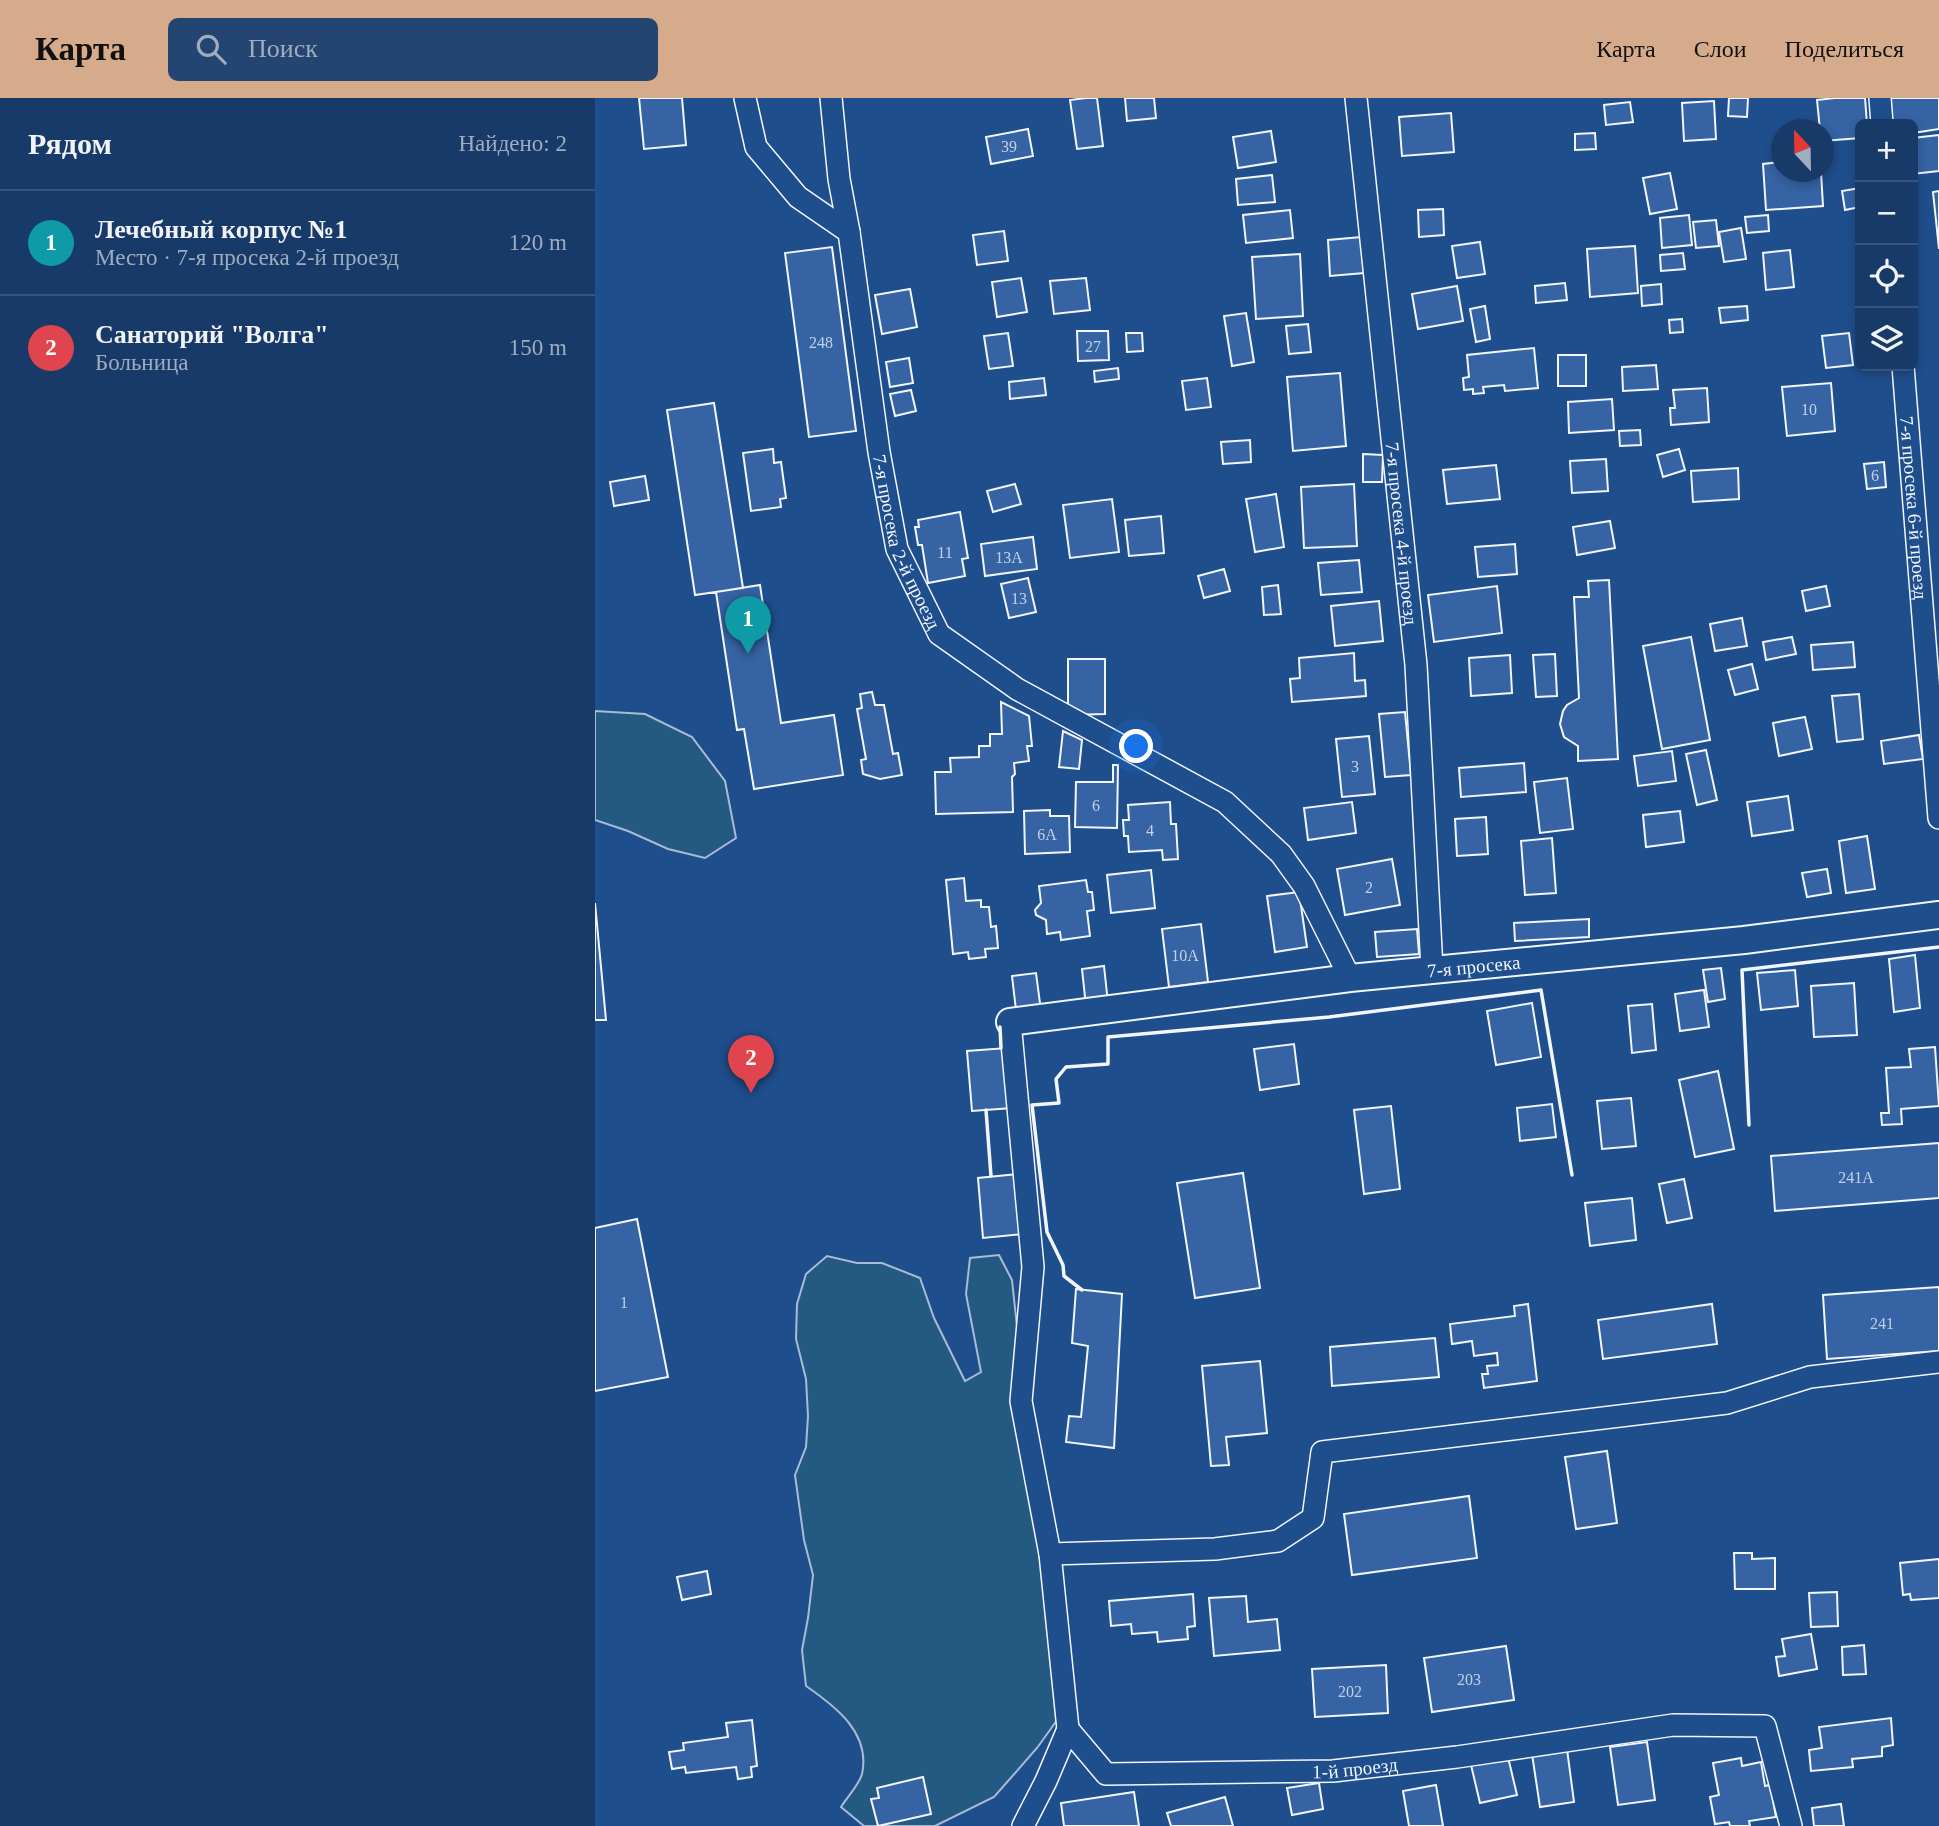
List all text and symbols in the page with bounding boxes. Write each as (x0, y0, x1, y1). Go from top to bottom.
search box (168, 18, 658, 81)
icon: search (192, 30, 230, 68)
text: Карта (35, 31, 126, 67)
text: Поиск (248, 34, 318, 63)
text: Карта (1596, 36, 1656, 62)
text: Слои (1694, 36, 1747, 62)
text: Поделиться (1785, 36, 1904, 62)
north arrow (1771, 119, 1834, 182)
map controls (1855, 119, 1918, 371)
button: + (1855, 119, 1918, 182)
text: Рядом (28, 127, 112, 160)
text: Найдено: 2 (459, 131, 567, 156)
house number: 39 (1001, 138, 1017, 155)
button: − (1855, 182, 1918, 245)
text: Лечебный корпус №1 (95, 215, 348, 244)
text: 1 (45, 230, 57, 255)
text: 120 m (509, 230, 567, 255)
text: Место · 7-я просека 2-й проезд (95, 245, 399, 270)
button: locate (1855, 245, 1918, 308)
button: layers (1855, 308, 1918, 371)
text: Санаторий "Волга" (95, 320, 329, 349)
house number: 248 (809, 334, 833, 351)
text: 2 (45, 335, 57, 360)
text: 150 m (509, 335, 567, 360)
house number: 27 (1085, 338, 1101, 355)
text: Больница (95, 350, 189, 375)
house number: 10 (1801, 401, 1817, 418)
street label: 7-я просека 6-й проезд (1897, 415, 1932, 600)
street label: 7-я просека 4-й проезд (1382, 441, 1422, 626)
street label: 7-я просека 2-й проезд (869, 453, 945, 633)
house number: 6 (1871, 467, 1879, 484)
house number: 11 (937, 544, 953, 561)
house number: 13А (995, 549, 1023, 566)
house number: 13 (1011, 590, 1027, 607)
pin: 1 (725, 596, 771, 654)
your location (1119, 729, 1153, 763)
house number: 3 (1351, 758, 1359, 775)
house number: 6 (1092, 797, 1100, 814)
house number: 4 (1146, 822, 1154, 839)
house number: 6А (1037, 826, 1057, 843)
house number: 2 (1365, 879, 1373, 896)
house number: 10А (1171, 947, 1199, 964)
street label: 7-я просека (1426, 951, 1522, 981)
pin: 2 (728, 1035, 774, 1093)
house number: 241А (1838, 1169, 1874, 1186)
house number: 1 (620, 1294, 628, 1311)
house number: 241 (1870, 1315, 1894, 1332)
house number: 203 (1457, 1671, 1481, 1688)
house number: 202 (1338, 1683, 1362, 1700)
street label: 1-й проезд (1312, 1753, 1399, 1782)

